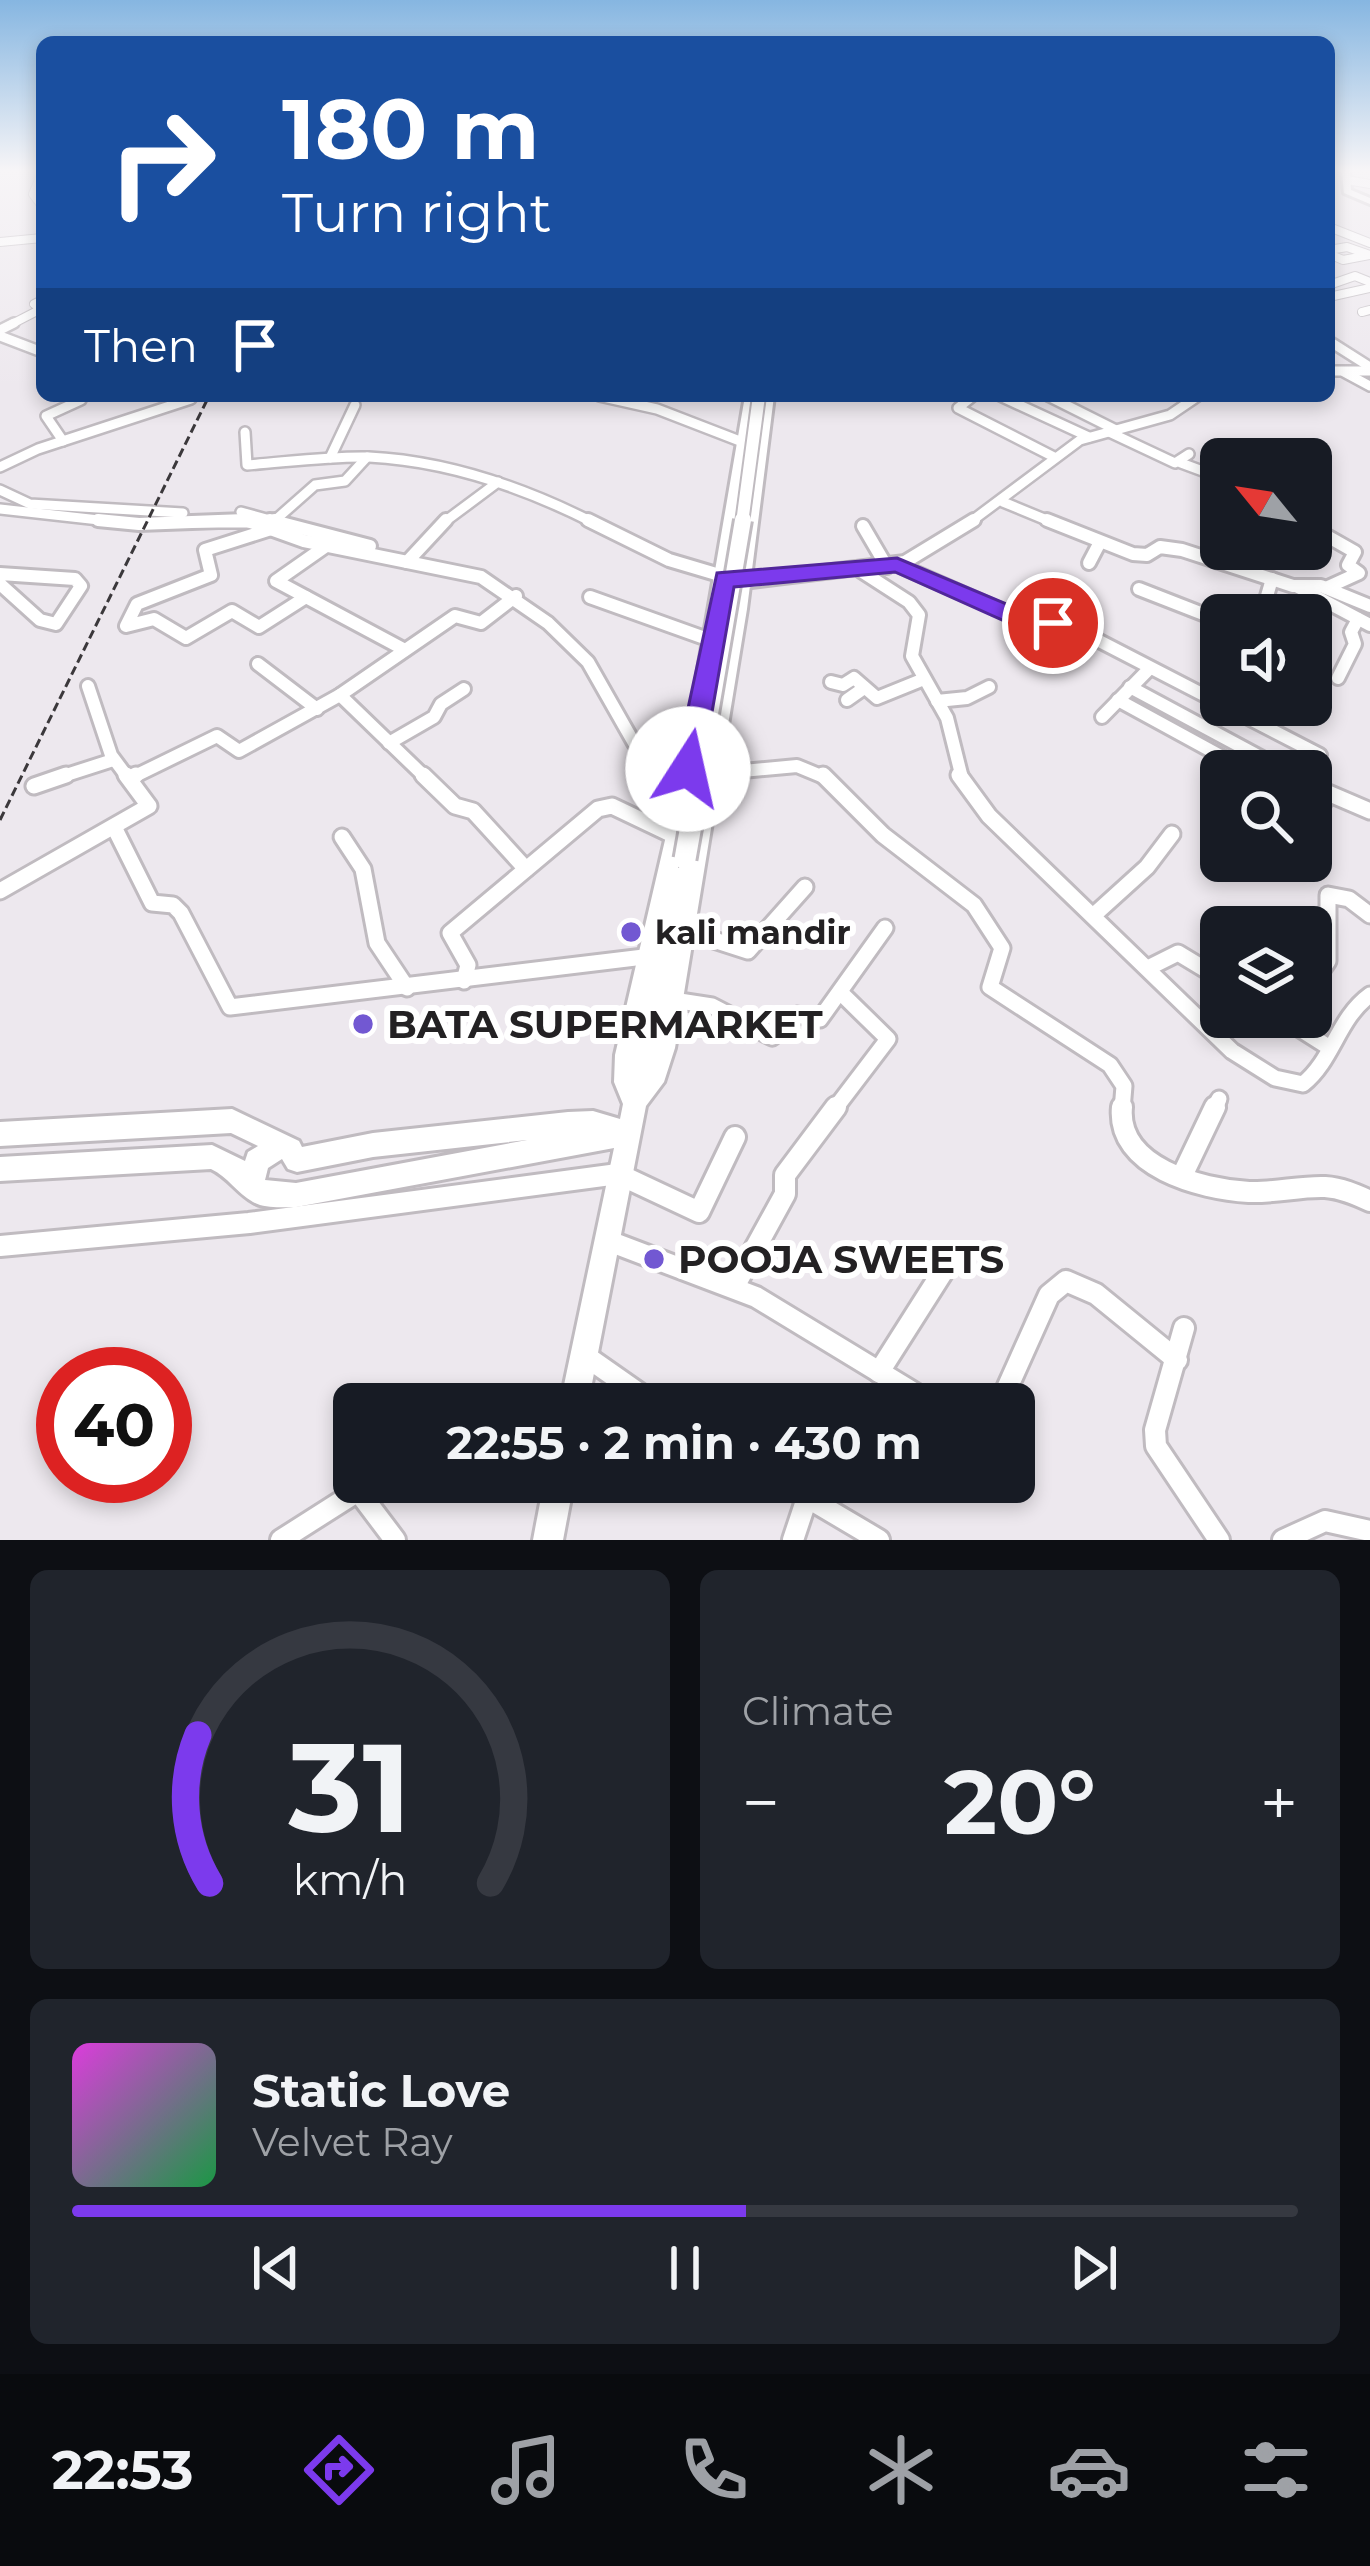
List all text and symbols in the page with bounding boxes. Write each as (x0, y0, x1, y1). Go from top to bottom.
text: 180 m (282, 78, 539, 180)
icon: right (84, 84, 240, 240)
text: Turn right (282, 180, 552, 246)
icon: arrive (222, 312, 288, 378)
text: Then (84, 318, 198, 373)
north arrow (1200, 438, 1332, 570)
map controls (1200, 438, 1332, 1038)
pin (1002, 572, 1104, 674)
icon: arrive (1020, 590, 1086, 656)
button: sound (1200, 594, 1332, 726)
position arrow (625, 706, 751, 832)
button: search (1200, 750, 1332, 882)
button: layers (1200, 906, 1332, 1038)
place label: kali mandir (655, 912, 851, 952)
marker: kali mandir (618, 919, 644, 945)
place label: BATA SUPERMARKET (387, 1000, 823, 1048)
marker: BATA SUPERMARKET (350, 1011, 376, 1037)
place label: POOJA SWEETS (678, 1235, 1004, 1283)
marker: POOJA SWEETS (641, 1246, 667, 1272)
speed limit sign: 40 (36, 1347, 192, 1503)
text: 22:55 · 2 min · 430 m (446, 1415, 922, 1470)
text: Climate (742, 1687, 894, 1735)
text: 31 (288, 1711, 411, 1863)
text: 20° (944, 1747, 1096, 1857)
text: − (742, 1762, 780, 1843)
text: + (1260, 1762, 1298, 1843)
text: km/h (293, 1852, 407, 1905)
text: Static Love (252, 2063, 510, 2118)
text: Velvet Ray (252, 2118, 453, 2166)
icon: previous (243, 2235, 309, 2301)
icon: pause (652, 2235, 718, 2301)
icon: next (1061, 2235, 1127, 2301)
icon: directions (297, 2428, 381, 2512)
icon: music (484, 2428, 568, 2512)
icon: phone (672, 2428, 756, 2512)
icon: climate (859, 2428, 943, 2512)
icon: car (1047, 2428, 1131, 2512)
icon: filters (1234, 2428, 1318, 2512)
text: 22:53 (52, 2437, 193, 2503)

